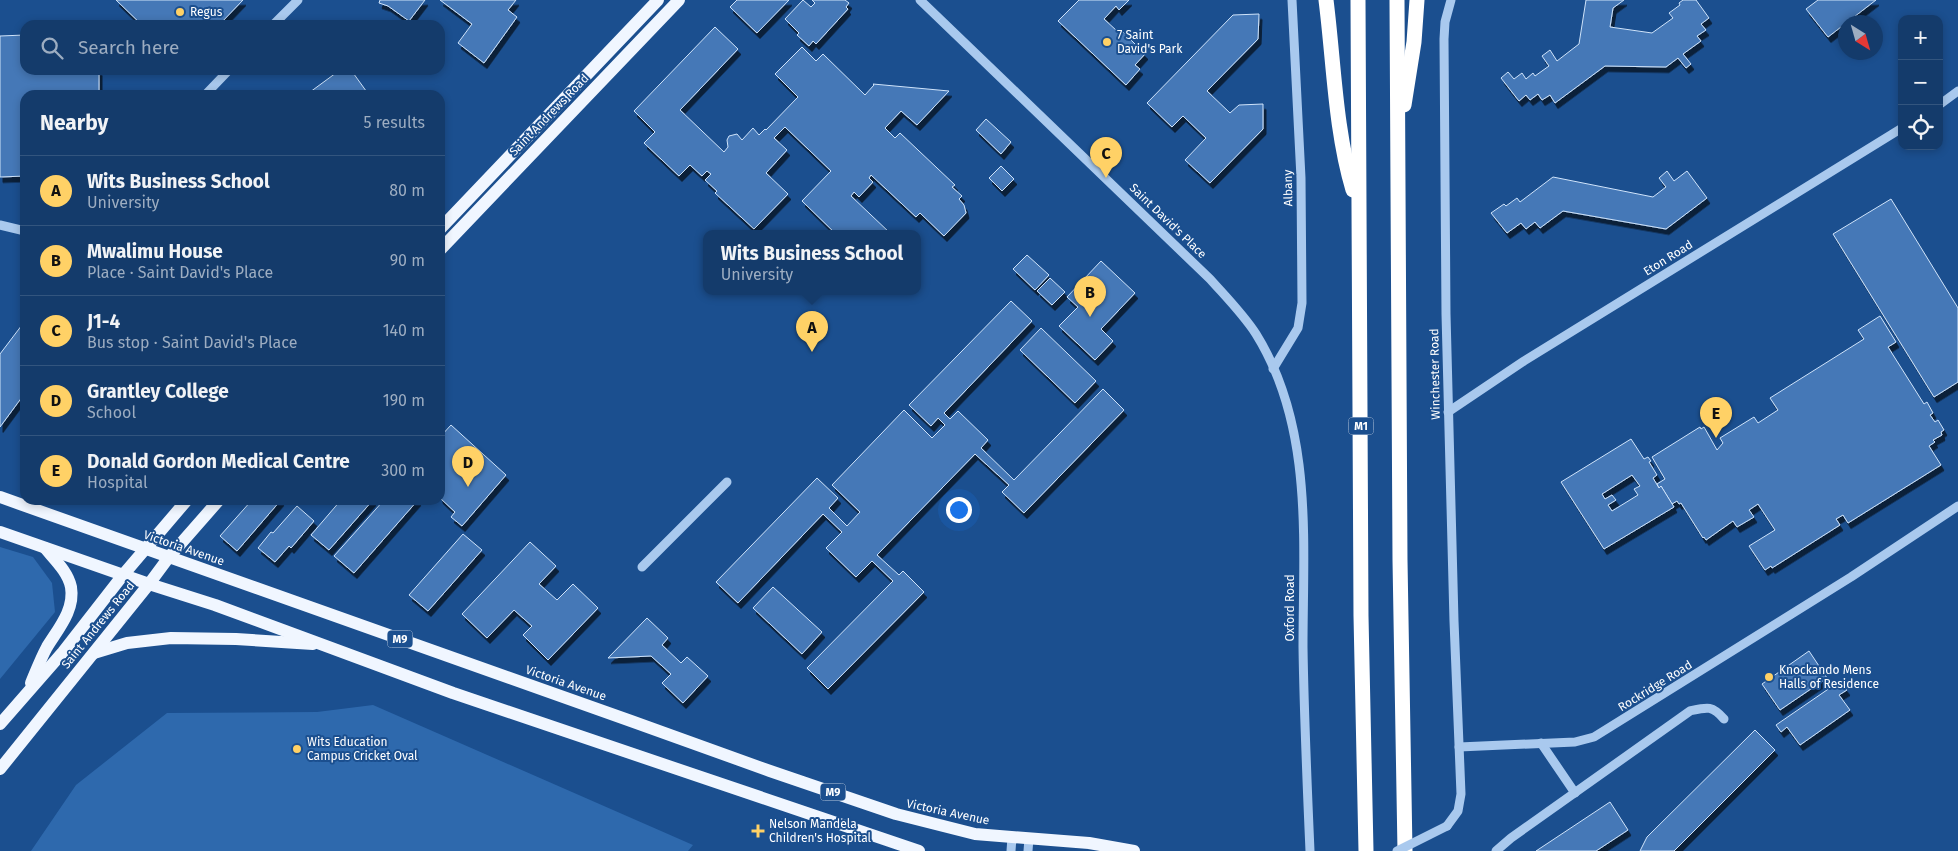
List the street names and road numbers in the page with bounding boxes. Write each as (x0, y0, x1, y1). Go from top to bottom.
street label: Saint Andrews Road (506, 71, 592, 159)
street label: Albany (1281, 169, 1295, 207)
street label: Saint David's Place (1127, 181, 1209, 261)
street label: Eton Road (1641, 237, 1695, 279)
street label: Winchester Road (1427, 328, 1443, 420)
road number: M1 (1348, 418, 1374, 434)
street label: Victoria Avenue (142, 528, 226, 568)
street label: Oxford Road (1283, 574, 1297, 642)
street label: Saint Andrews Road (59, 579, 137, 671)
road number: M9 (388, 630, 412, 648)
street label: Rockridge Road (1615, 658, 1695, 714)
street label: Victoria Avenue (524, 663, 608, 703)
road number: M9 (820, 784, 846, 800)
street label: Victoria Avenue (905, 796, 991, 828)

